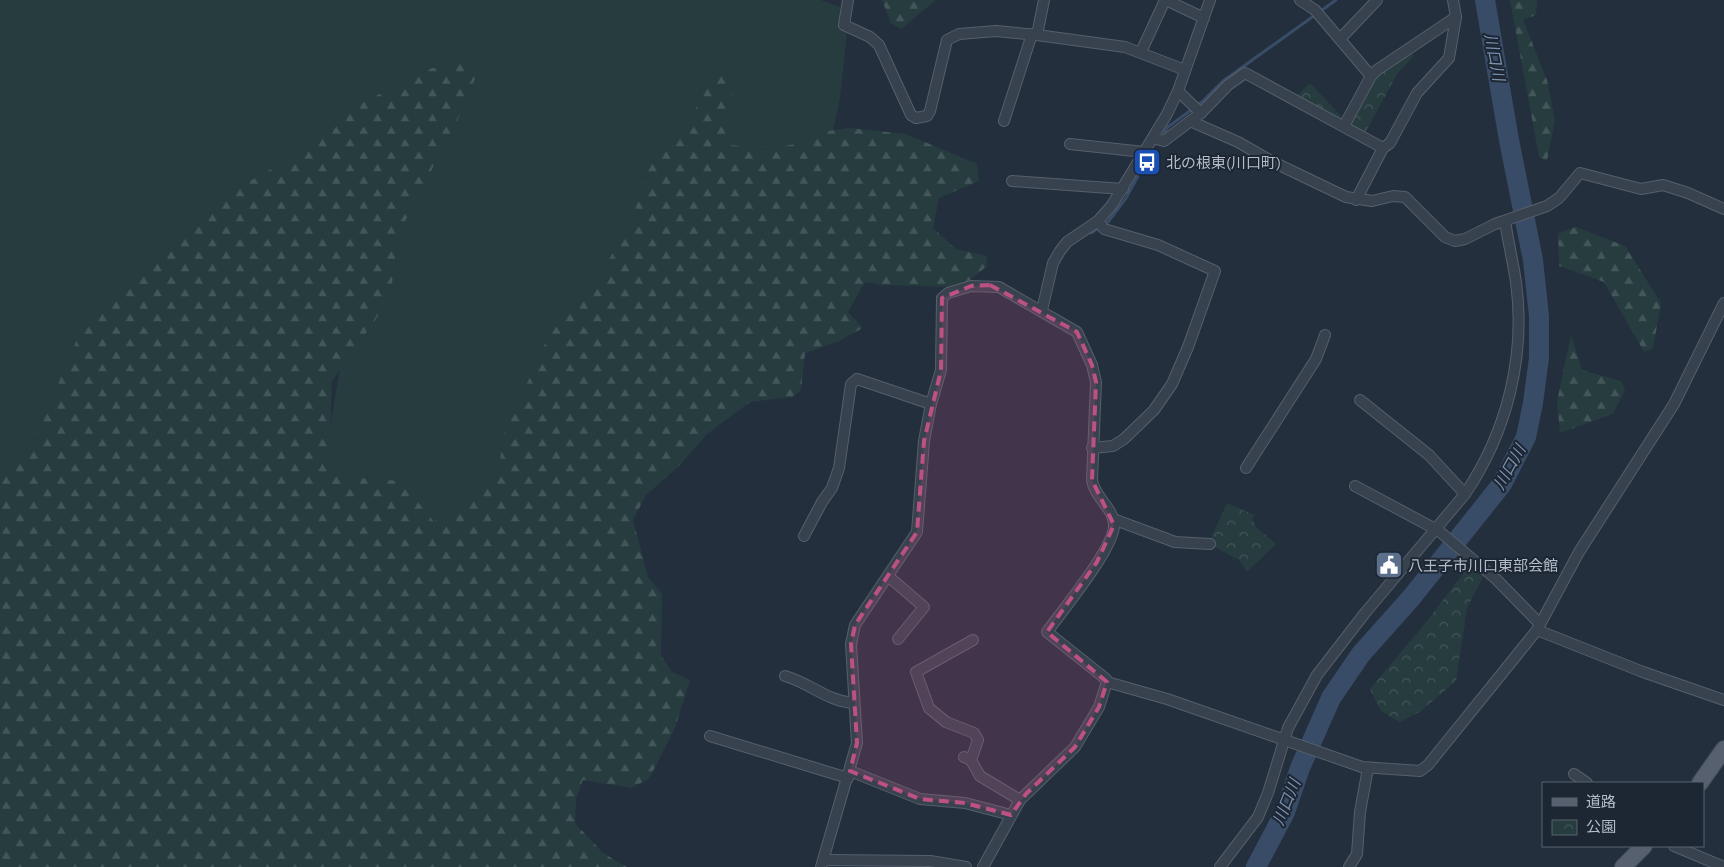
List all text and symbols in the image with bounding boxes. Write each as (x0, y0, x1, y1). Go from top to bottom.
water label: 川口川 (1481, 32, 1510, 84)
bus stop icon: 北の根東(川口町) (1132, 147, 1162, 177)
place label: 北の根東(川口町) (1166, 153, 1281, 172)
water label: 川口川 (1489, 439, 1530, 493)
public building icon: 八王子市川口東部会館 (1374, 550, 1404, 580)
place label: 八王子市川口東部会館 (1408, 556, 1558, 575)
water label: 川口川 (1268, 774, 1305, 828)
legend (1542, 782, 1704, 847)
text: 道路 (1586, 792, 1616, 811)
text: 公園 (1586, 817, 1616, 836)

